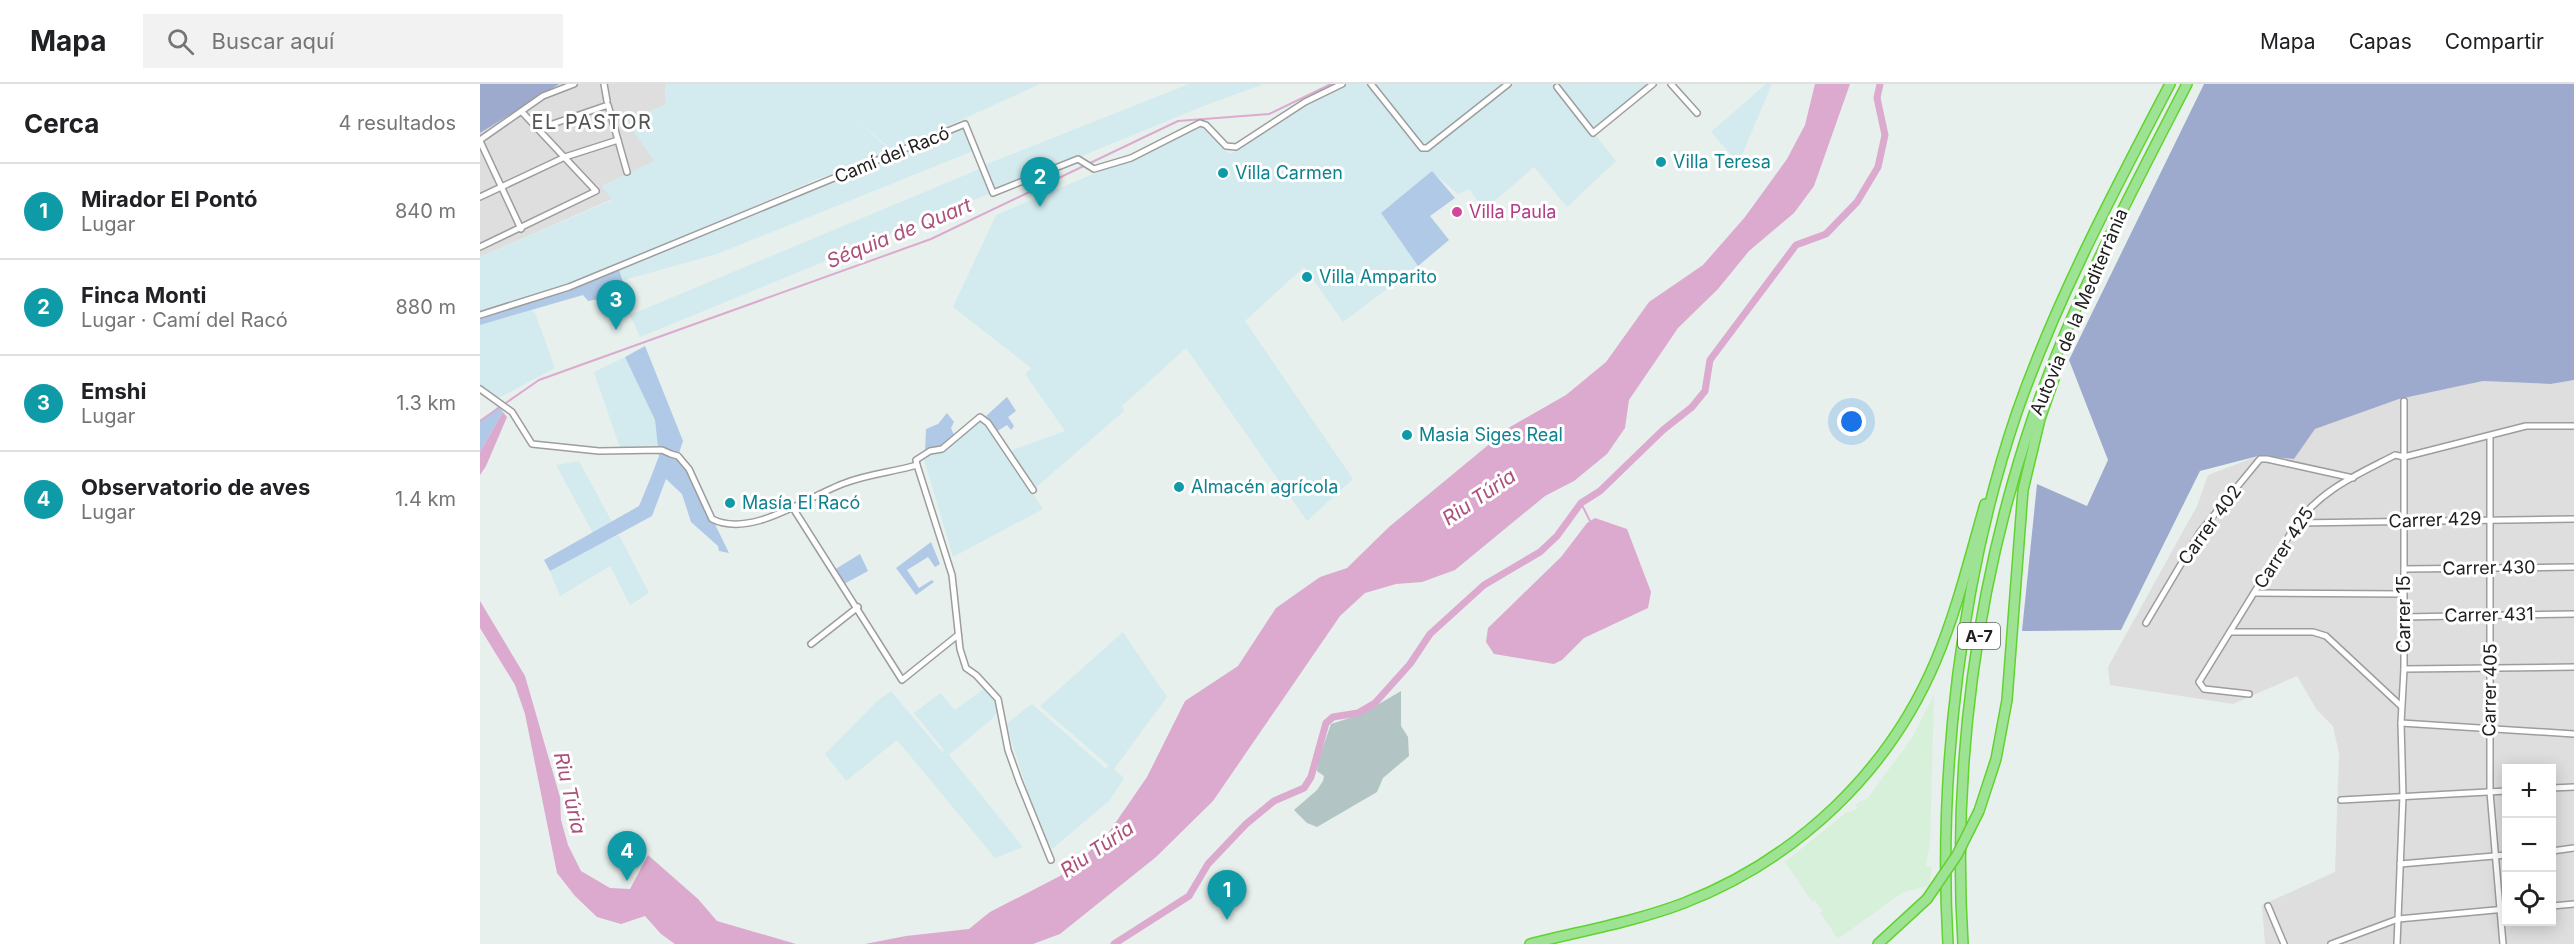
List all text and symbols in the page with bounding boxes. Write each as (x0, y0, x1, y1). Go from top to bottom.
search box (143, 14, 563, 68)
text: Mapa (30, 24, 107, 58)
icon: search (164, 25, 197, 58)
text: Buscar aquí (212, 28, 334, 54)
text: Mapa (2260, 29, 2316, 54)
text: Capas (2349, 29, 2412, 54)
text: Compartir (2445, 29, 2544, 54)
text: Cerca (24, 108, 99, 139)
district label: EL PASTOR (532, 110, 652, 134)
text: 4 resultados (338, 111, 456, 135)
street label: Camí del Racó (831, 122, 952, 187)
place label: Villa Teresa (1673, 151, 1771, 172)
marker: Villa Teresa (1654, 155, 1668, 169)
pin: 2 (1020, 158, 1060, 207)
place label: Villa Carmen (1235, 162, 1343, 183)
marker: Villa Carmen (1216, 166, 1230, 180)
text: Mirador El Pontó (81, 186, 258, 212)
water label: Séquia de Quart (823, 193, 975, 273)
text: 1 (39, 199, 48, 223)
text: 840 m (395, 199, 456, 223)
place label: Villa Paula (1469, 201, 1556, 222)
marker: Villa Paula (1450, 205, 1464, 219)
street label: Autovia de la Mediterrània (2025, 205, 2132, 418)
text: Lugar (81, 212, 135, 236)
place label: Villa Amparito (1319, 266, 1437, 287)
marker: Villa Amparito (1300, 270, 1314, 284)
pin: 3 (596, 280, 636, 330)
text: Finca Monti (81, 282, 206, 308)
text: 2 (37, 295, 50, 319)
text: 880 m (395, 295, 456, 319)
text: Lugar · Camí del Racó (81, 308, 288, 332)
text: Emshi (81, 378, 146, 404)
text: 3 (37, 391, 50, 415)
text: 1.3 km (396, 391, 456, 415)
text: Lugar (81, 404, 135, 428)
your location (1837, 407, 1866, 436)
place label: Masia Siges Real (1419, 424, 1563, 445)
marker: Masia Siges Real (1400, 428, 1414, 442)
water label: Riu Túria (1438, 464, 1520, 530)
text: Observatorio de aves (81, 474, 310, 500)
place label: Almacén agrícola (1191, 476, 1338, 497)
marker: Almacén agrícola (1172, 480, 1186, 494)
street label: Carrer 402 (2174, 481, 2245, 569)
text: 4 (37, 487, 50, 511)
text: 1.4 km (395, 487, 456, 511)
place label: Masía El Racó (742, 492, 860, 513)
marker: Masía El Racó (723, 496, 737, 510)
text: Lugar (81, 500, 135, 524)
street label: Carrer 425 (2250, 503, 2318, 592)
street label: Carrer 429 (2388, 507, 2482, 532)
street label: Carrer 430 (2442, 556, 2536, 579)
street label: Carrer 15 (2393, 575, 2414, 653)
street label: Carrer 431 (2444, 603, 2534, 626)
road number: A-7 (1958, 623, 2000, 649)
street label: Carrer 405 (2478, 643, 2501, 737)
water label: Riu Túria (549, 750, 591, 836)
map controls (2502, 764, 2556, 926)
button: + (2502, 764, 2556, 818)
water label: Riu Túria (1056, 816, 1138, 882)
button: − (2502, 818, 2556, 872)
pin: 4 (608, 832, 646, 881)
pin: 1 (1208, 870, 1246, 920)
button: locate (2502, 872, 2556, 926)

